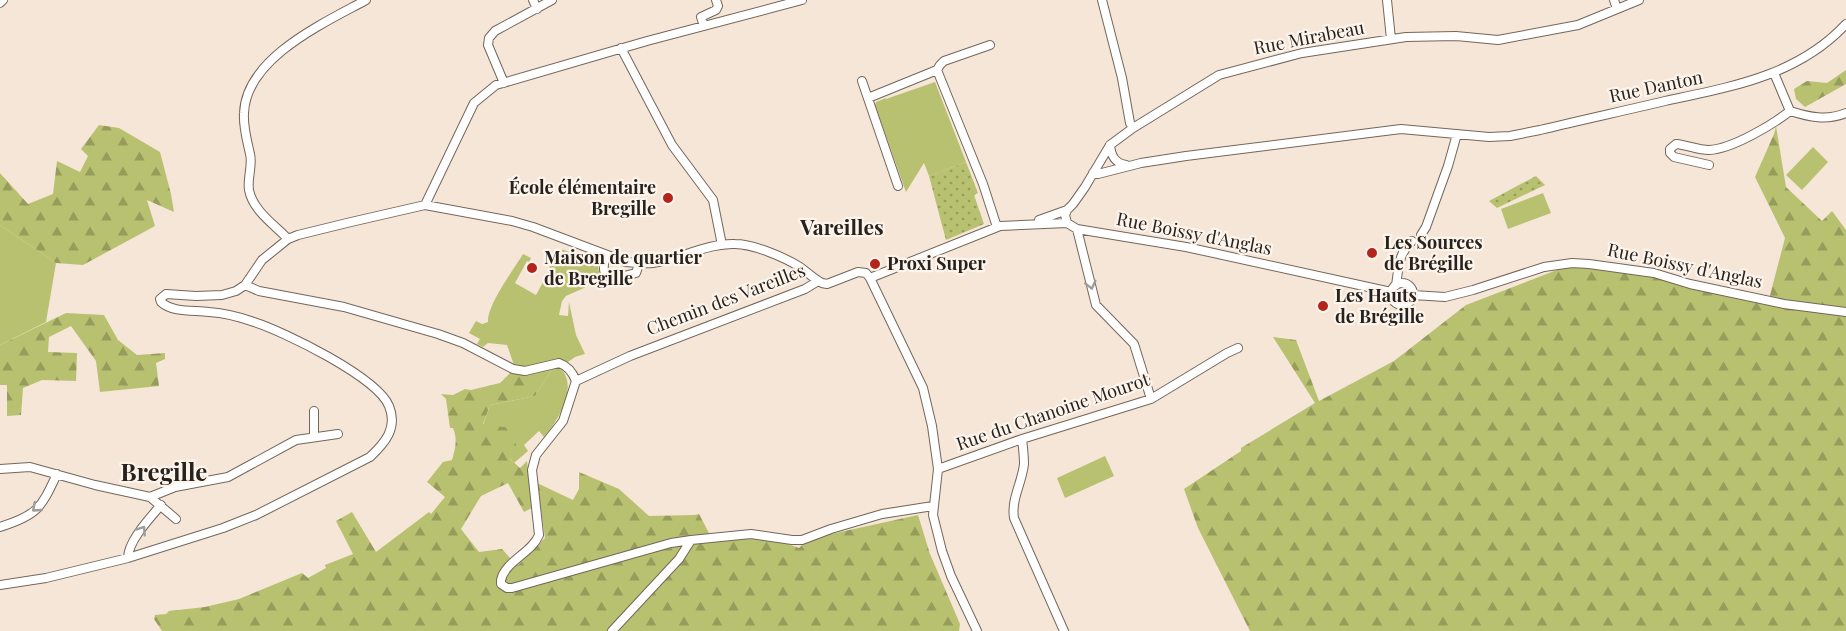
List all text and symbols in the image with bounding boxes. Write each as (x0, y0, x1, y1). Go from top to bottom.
street label: Rue Mirabeau (1251, 14, 1367, 60)
street label: Rue Danton (1607, 64, 1705, 108)
place label: École élémentaire Bregille (509, 175, 656, 220)
marker: École élémentaire Bregille (661, 191, 675, 205)
street label: Rue Boissy d'Anglas (1114, 206, 1274, 260)
district label: Vareilles (799, 212, 884, 240)
place label: Les Sources de Brégille (1384, 230, 1483, 275)
street label: Rue Boissy d'Anglas (1606, 237, 1765, 293)
place label: Maison de quartier de Bregille (544, 245, 702, 290)
marker: Les Sources de Brégille (1365, 246, 1379, 260)
place label: Proxi Super (887, 251, 986, 275)
marker: Proxi Super (868, 257, 882, 271)
street label: Chemin des Vareilles (643, 258, 809, 340)
marker: Maison de quartier de Bregille (525, 261, 539, 275)
one-way arrow (1084, 280, 1097, 290)
place label: Les Hauts de Brégille (1335, 283, 1424, 328)
marker: Les Hauts de Brégille (1316, 299, 1330, 313)
street label: Rue du Chanoine Mourot (953, 366, 1153, 455)
district label: Bregille (121, 455, 207, 487)
one-way arrow (32, 501, 43, 512)
one-way arrow (134, 526, 146, 536)

